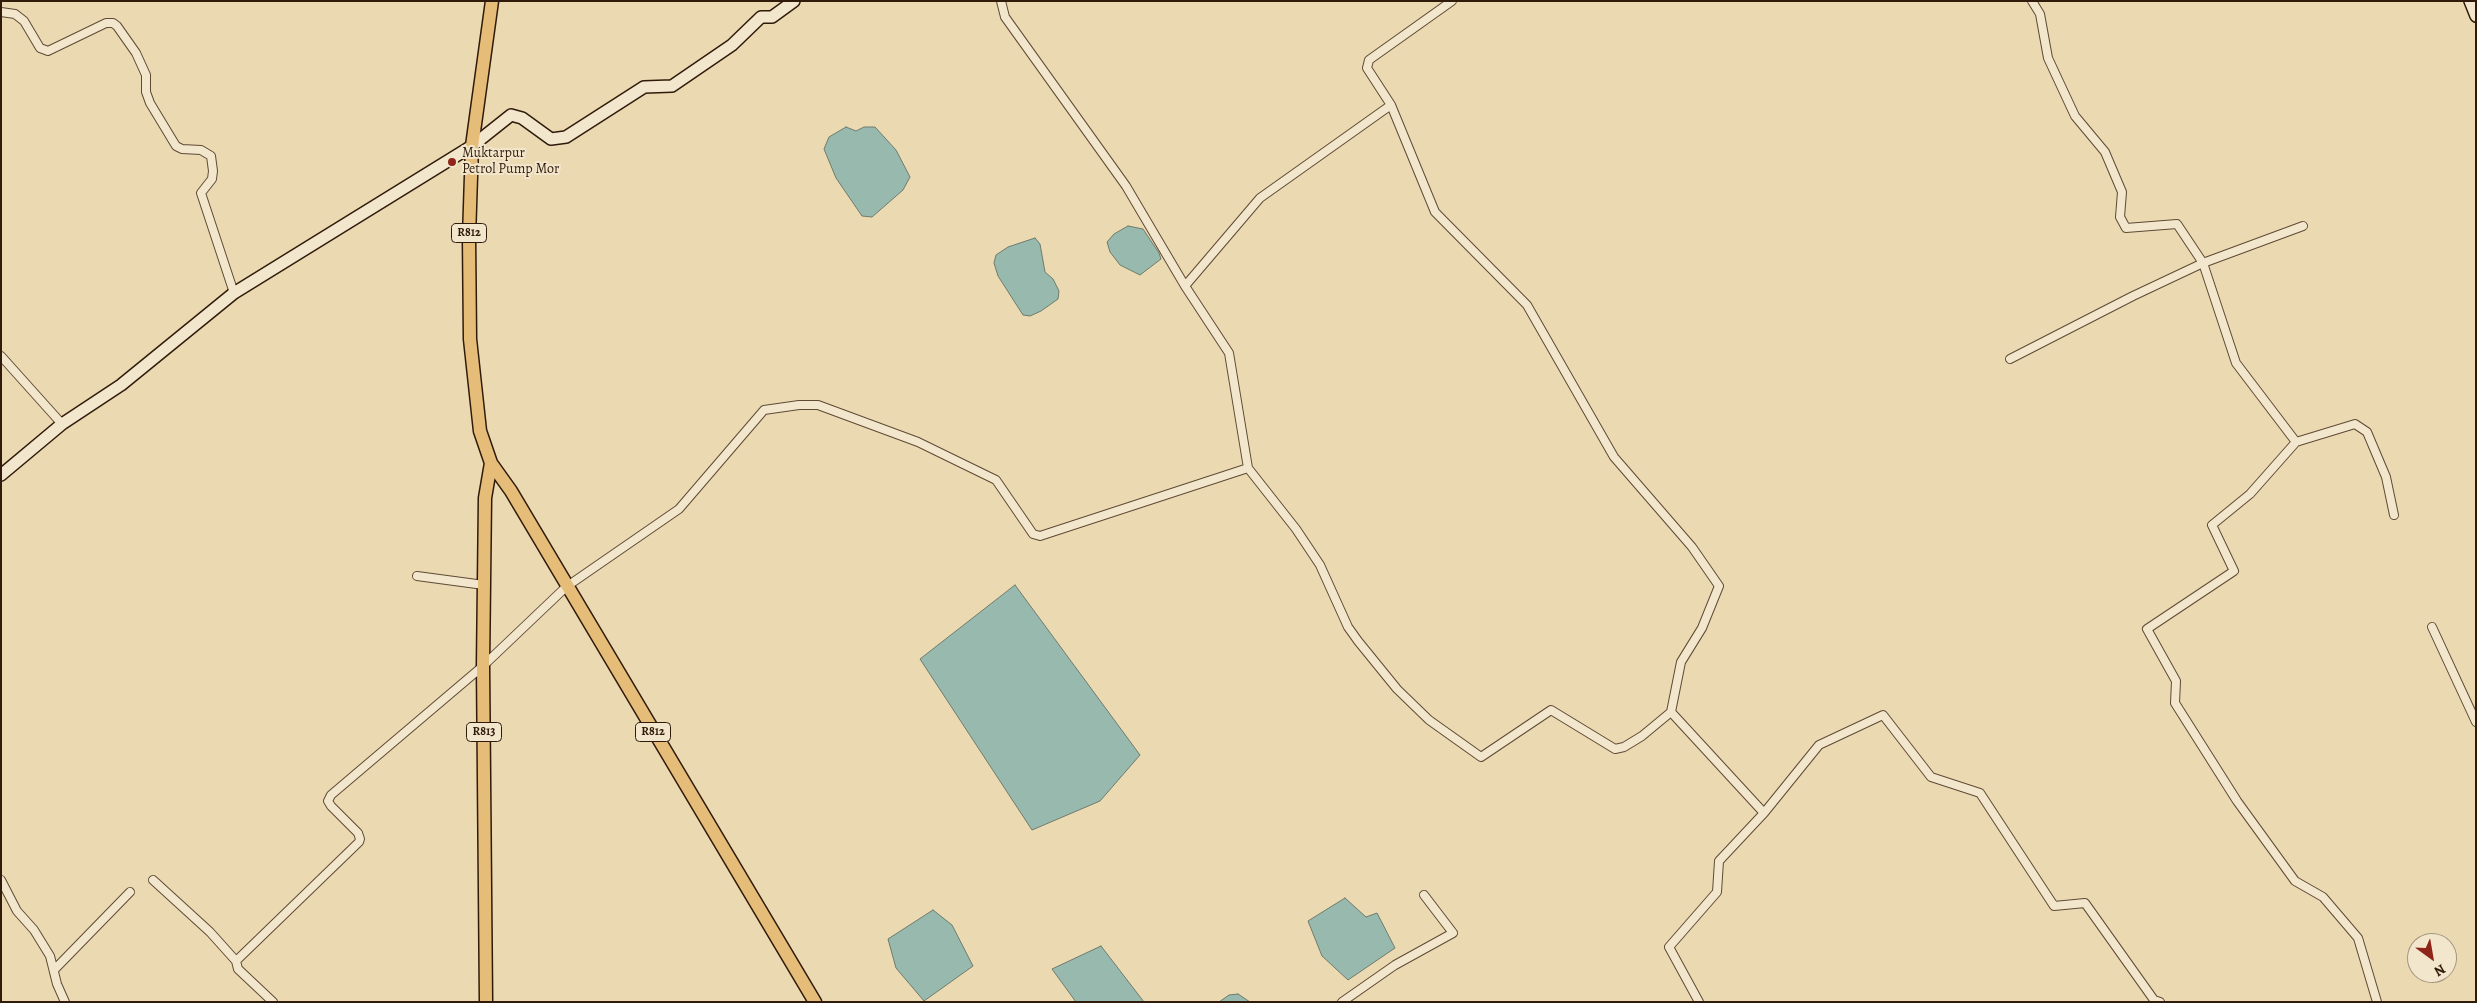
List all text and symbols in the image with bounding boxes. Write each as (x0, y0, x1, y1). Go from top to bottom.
place label: Muktarpur Petrol Pump Mor (462, 146, 559, 178)
marker: Muktarpur Petrol Pump Mor (446, 156, 458, 168)
road number: R812 (452, 224, 486, 242)
road number: R813 (466, 722, 502, 742)
road number: R812 (636, 722, 670, 742)
north arrow (2407, 933, 2457, 983)
text: N (2430, 960, 2449, 981)

